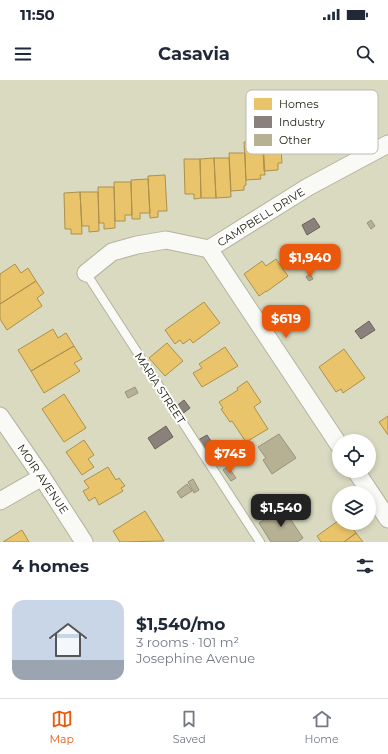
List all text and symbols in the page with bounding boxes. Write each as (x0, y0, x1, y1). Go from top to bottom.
text: 11:50 (20, 5, 55, 24)
icon: menu (12, 43, 34, 65)
text: Casavia (158, 43, 230, 65)
icon: search (354, 43, 376, 65)
legend (246, 90, 378, 154)
text: Homes (279, 97, 319, 111)
text: Industry (279, 115, 325, 129)
text: Other (279, 133, 311, 147)
street label: CAMPBELL DRIVE (215, 184, 307, 250)
pin: $1,940 (277, 244, 343, 278)
text: $1,940 (289, 249, 331, 265)
pin: $619 (262, 305, 310, 339)
text: $619 (271, 310, 301, 326)
street label: MARIA STREET (132, 350, 189, 427)
map controls (332, 434, 376, 530)
button: locate (332, 434, 376, 478)
pin: $745 (206, 440, 254, 474)
street label: MOIR AVENUE (14, 441, 72, 517)
text: $745 (214, 445, 246, 461)
button: layers (332, 486, 376, 530)
pin: $1,540 (248, 494, 314, 528)
text: $1,540 (260, 499, 302, 515)
icon: filters (354, 555, 376, 577)
text: 4 homes (12, 556, 89, 576)
text: $1,540/mo (136, 614, 225, 634)
icon: home (44, 616, 92, 664)
text: 3 rooms · 101 m² (136, 634, 239, 650)
text: Josephine Avenue (136, 650, 255, 666)
tab: Map (49, 708, 74, 746)
tab: Saved (173, 708, 206, 746)
tab: Home (304, 708, 339, 746)

